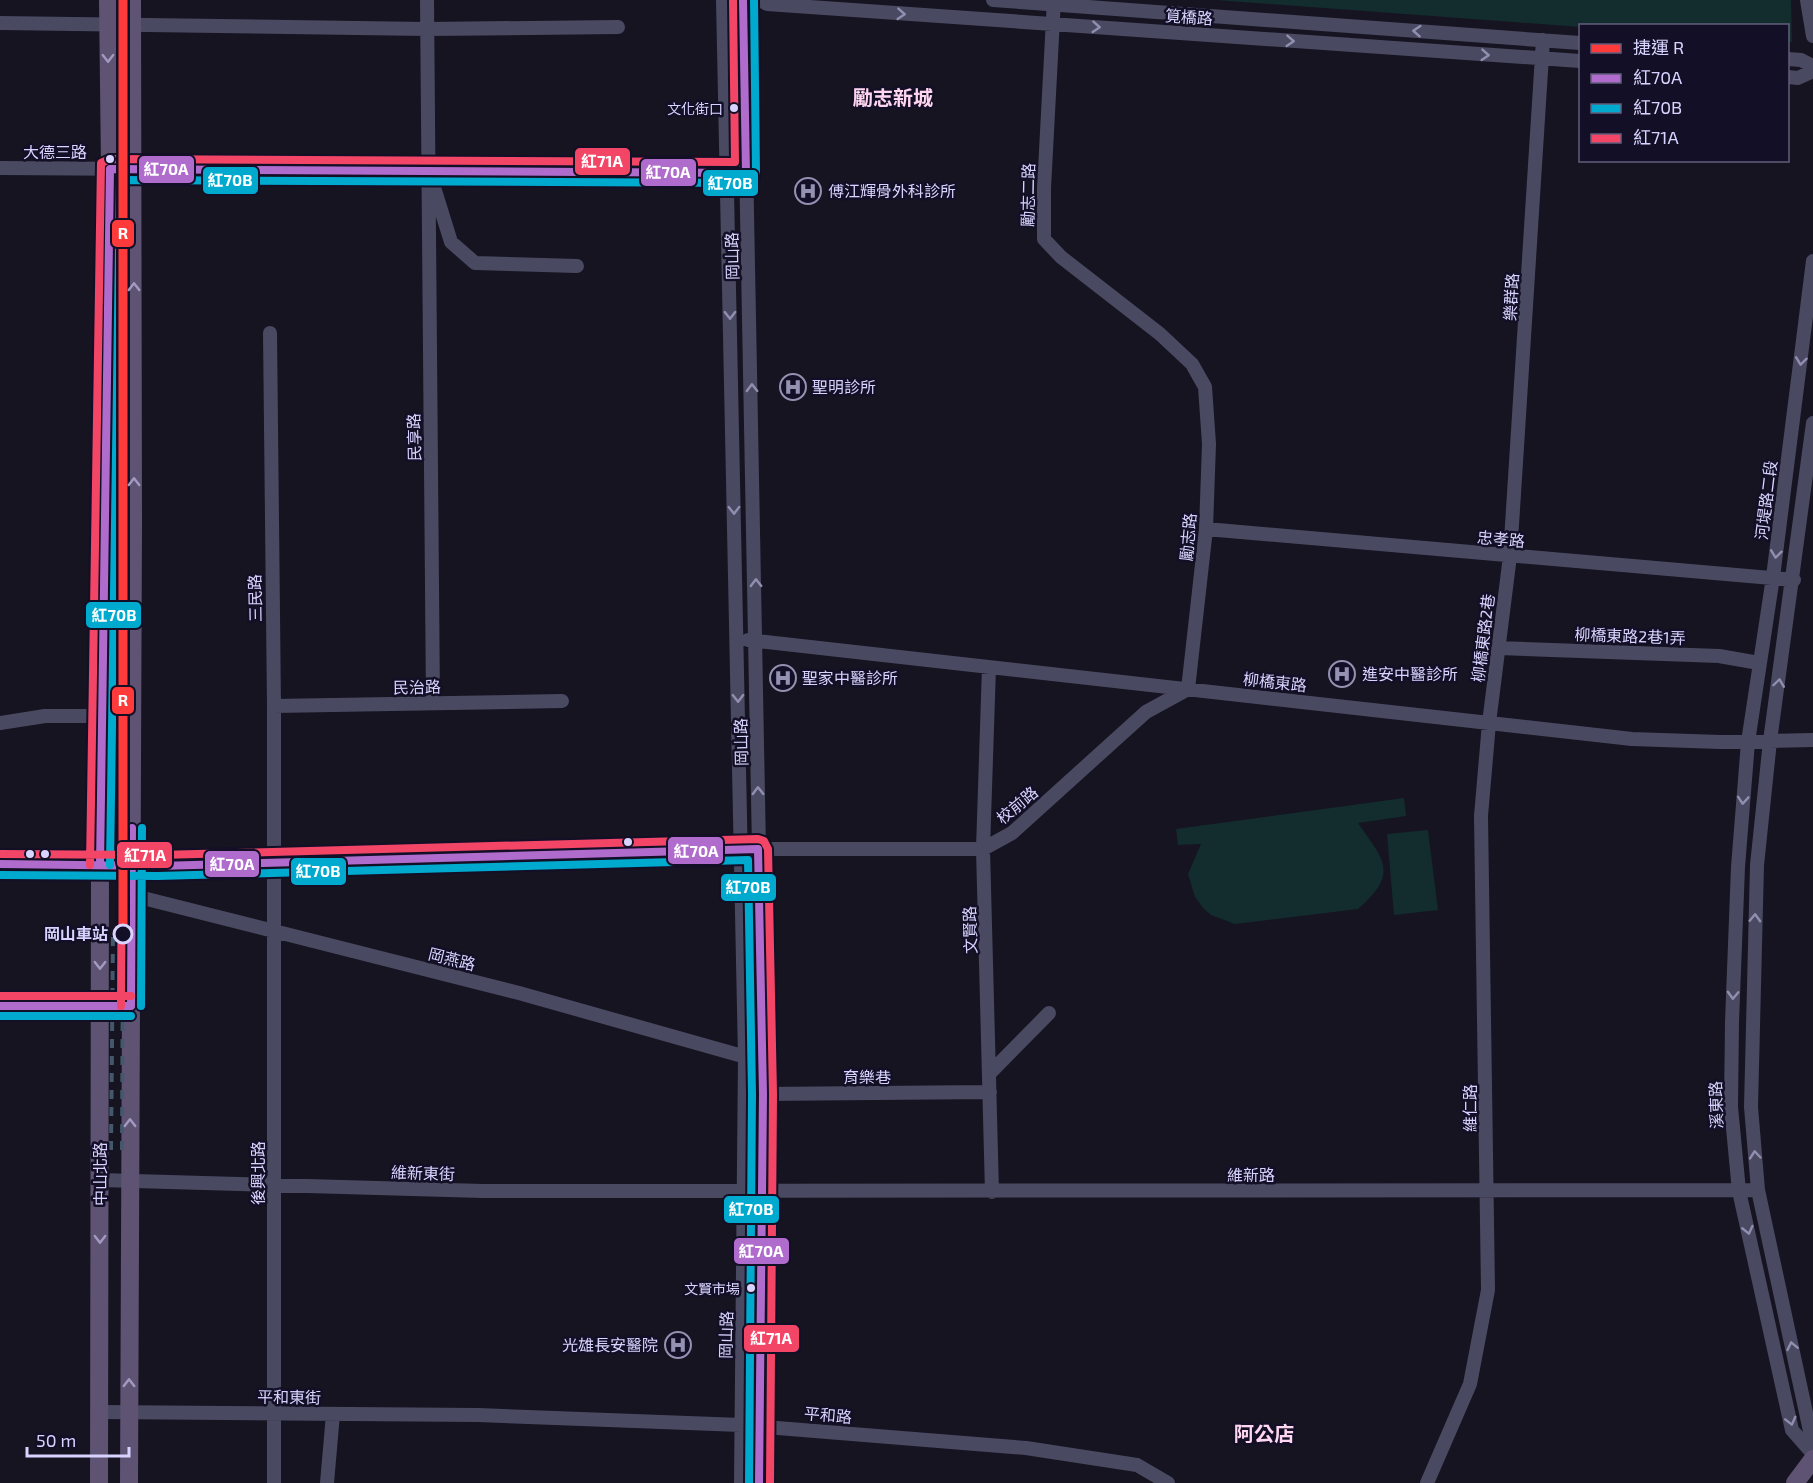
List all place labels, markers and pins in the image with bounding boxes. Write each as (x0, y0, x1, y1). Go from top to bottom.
place label: 文化街口 (667, 100, 723, 117)
marker: 文化街口 (728, 102, 740, 114)
unlabelled marker (104, 153, 116, 165)
hospital icon: 傅江輝骨外科診所 (793, 176, 823, 206)
place label: 傅江輝骨外科診所 (828, 181, 956, 200)
hospital icon: 聖明診所 (778, 372, 808, 402)
place label: 聖明診所 (812, 377, 876, 396)
hospital icon: 進安中醫診所 (1327, 659, 1357, 689)
hospital icon: 聖家中醫診所 (768, 663, 798, 693)
place label: 進安中醫診所 (1362, 664, 1458, 683)
place label: 聖家中醫診所 (802, 668, 898, 687)
unlabelled marker (622, 836, 634, 848)
unlabelled marker (24, 848, 36, 860)
unlabelled marker (39, 848, 51, 860)
place label: 岡山車站 (44, 924, 108, 943)
marker: 岡山車站 (113, 924, 133, 944)
place label: 文賢市場 (684, 1280, 740, 1297)
marker: 文賢市場 (745, 1282, 757, 1294)
hospital icon: 光雄長安醫院 (663, 1330, 693, 1360)
place label: 光雄長安醫院 (562, 1335, 658, 1354)

